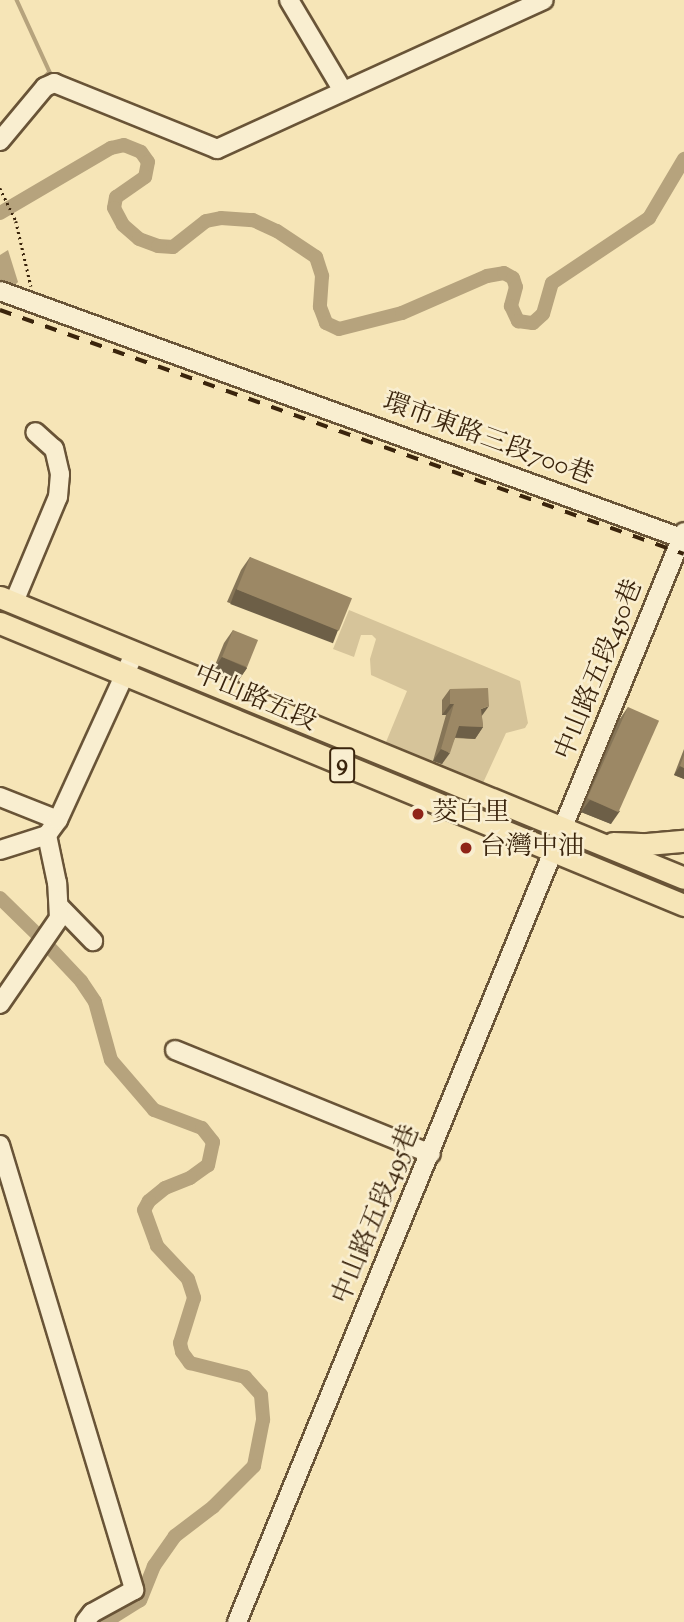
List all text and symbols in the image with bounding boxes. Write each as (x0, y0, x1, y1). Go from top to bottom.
street label: 環市東路三段700巷 (378, 387, 598, 493)
street label: 中山路五段450巷 (550, 575, 650, 765)
street label: 中山路五段 (189, 659, 321, 739)
road number: 9 (328, 744, 356, 786)
place label: 茭白里 (432, 798, 510, 830)
marker: 茭白里 (410, 806, 426, 822)
place label: 台灣中油 (480, 832, 584, 864)
marker: 台灣中油 (458, 840, 474, 856)
street label: 中山路五段495巷 (327, 1121, 427, 1309)

